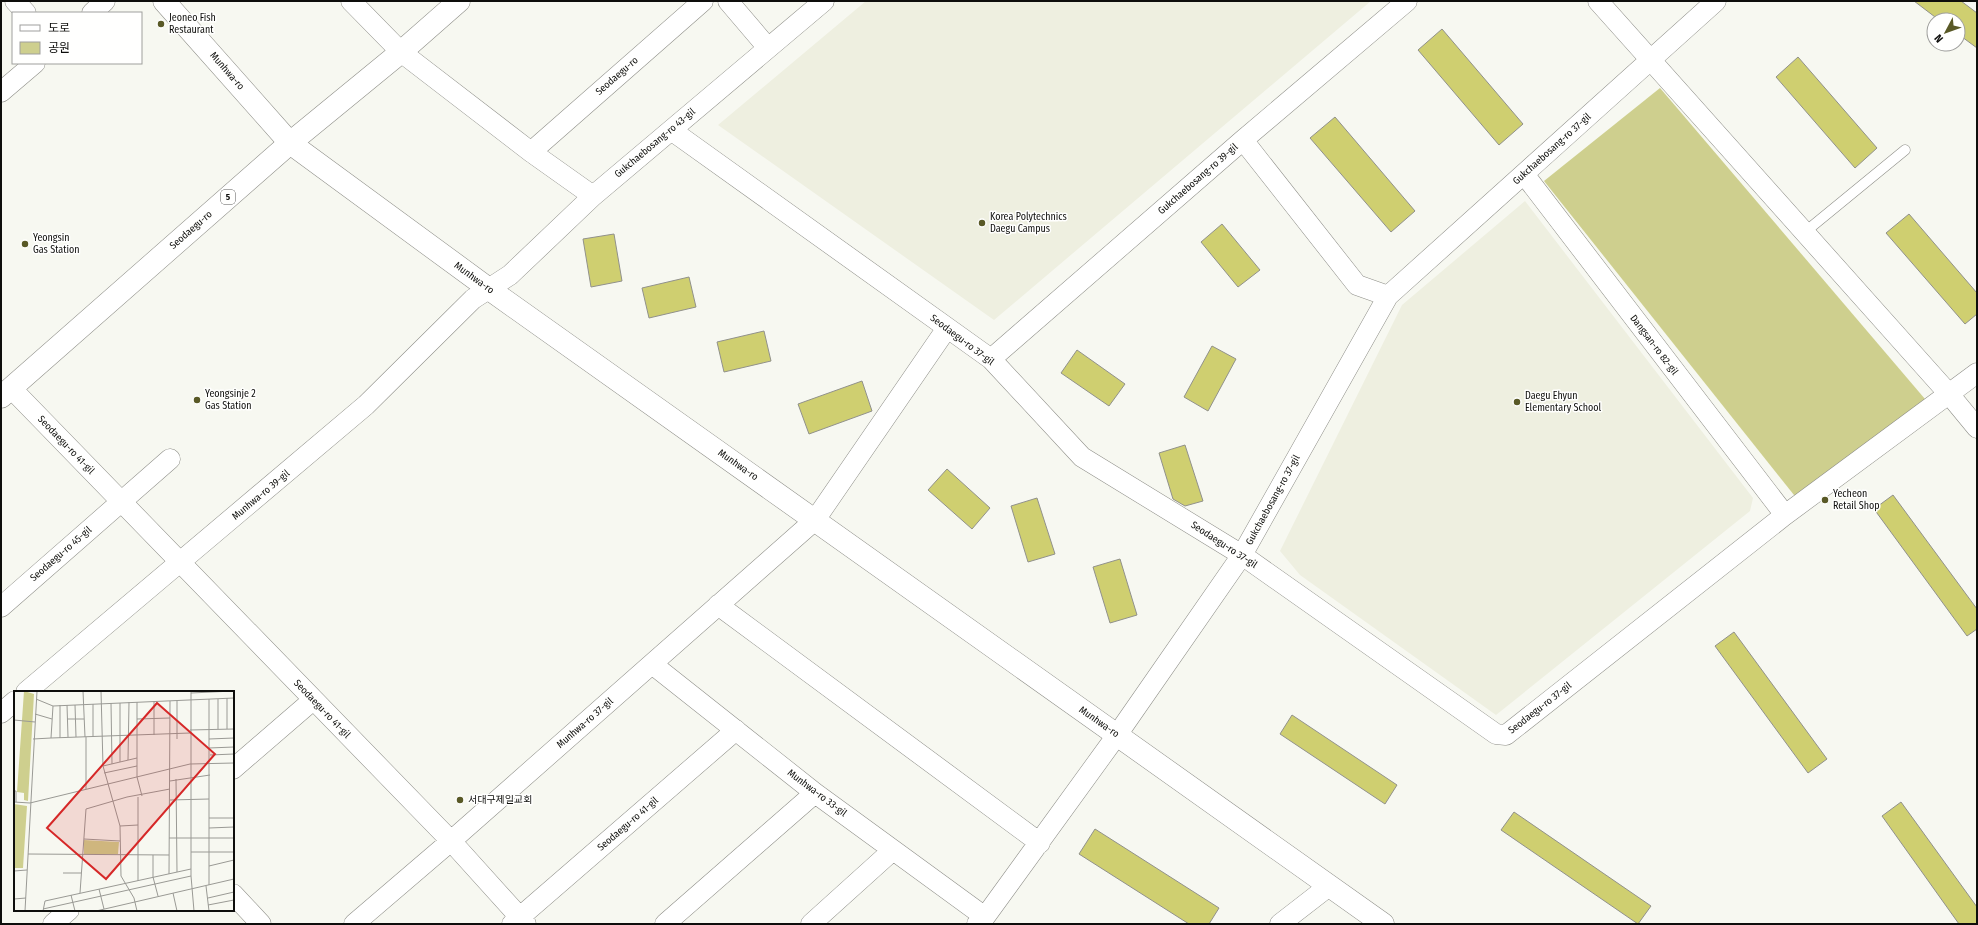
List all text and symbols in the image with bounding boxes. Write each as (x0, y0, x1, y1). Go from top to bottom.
legend (12, 12, 142, 64)
place label: Jeoneo Fish Restaurant (169, 12, 216, 36)
north arrow (1926, 12, 1966, 52)
marker: Jeoneo Fish Restaurant (156, 19, 166, 29)
text: 도로 (48, 21, 70, 35)
text: N (1932, 31, 1946, 45)
text: 공원 (48, 41, 70, 55)
street label: Munhwa-ro (207, 50, 247, 92)
street label: Seodaegu-ro (593, 54, 641, 98)
street label: Gukchaebosang-ro 43-gil (612, 105, 698, 180)
street label: Gukchaebosang-ro 37-gil (1510, 110, 1594, 187)
street label: Gukchaebosang-ro 39-gil (1156, 141, 1241, 217)
road number: 5 (221, 190, 235, 204)
street label: Seodaegu-ro (167, 208, 215, 252)
place label: Korea Polytechnics Daegu Campus (990, 211, 1067, 235)
marker: Korea Polytechnics Daegu Campus (977, 218, 987, 228)
place label: Yeongsin Gas Station (33, 232, 80, 256)
marker: Yeongsin Gas Station (20, 239, 30, 249)
street label: Munhwa-ro (452, 260, 496, 296)
street label: Seodaegu-ro 37-gil (928, 312, 997, 368)
street label: Dangsan-ro 82-gil (1627, 313, 1681, 378)
place label: Yeongsinje 2 Gas Station (205, 388, 256, 412)
place label: Daegu Ehyun Elementary School (1525, 390, 1601, 414)
marker: Yeongsinje 2 Gas Station (192, 395, 202, 405)
marker: Daegu Ehyun Elementary School (1512, 397, 1522, 407)
street label: Seodaegu-ro 41-gil (35, 413, 97, 477)
street label: Munhwa-ro (716, 447, 760, 483)
street label: Gukchaebosang-ro 37-gil (1243, 453, 1303, 547)
street label: Munhwa-ro 39-gil (230, 467, 292, 523)
place label: Yecheon Retail Shop (1833, 488, 1880, 512)
marker: Yecheon Retail Shop (1820, 495, 1830, 505)
street label: Seodaegu-ro 37-gil (1189, 519, 1260, 571)
street label: Seodaegu-ro 45-gil (28, 524, 94, 584)
street label: Seodaegu-ro 41-gil (291, 677, 353, 741)
street label: Seodaegu-ro 37-gil (1506, 679, 1574, 736)
inset map (14, 691, 234, 911)
street label: Munhwa-ro 37-gil (554, 695, 616, 751)
street label: Munhwa-ro (1077, 704, 1121, 740)
street label: Munhwa-ro 33-gil (785, 767, 849, 819)
place label: 서대구제일교회 (468, 794, 532, 806)
street label: Seodaegu-ro 41-gil (595, 794, 661, 854)
marker: 서대구제일교회 (455, 795, 465, 805)

